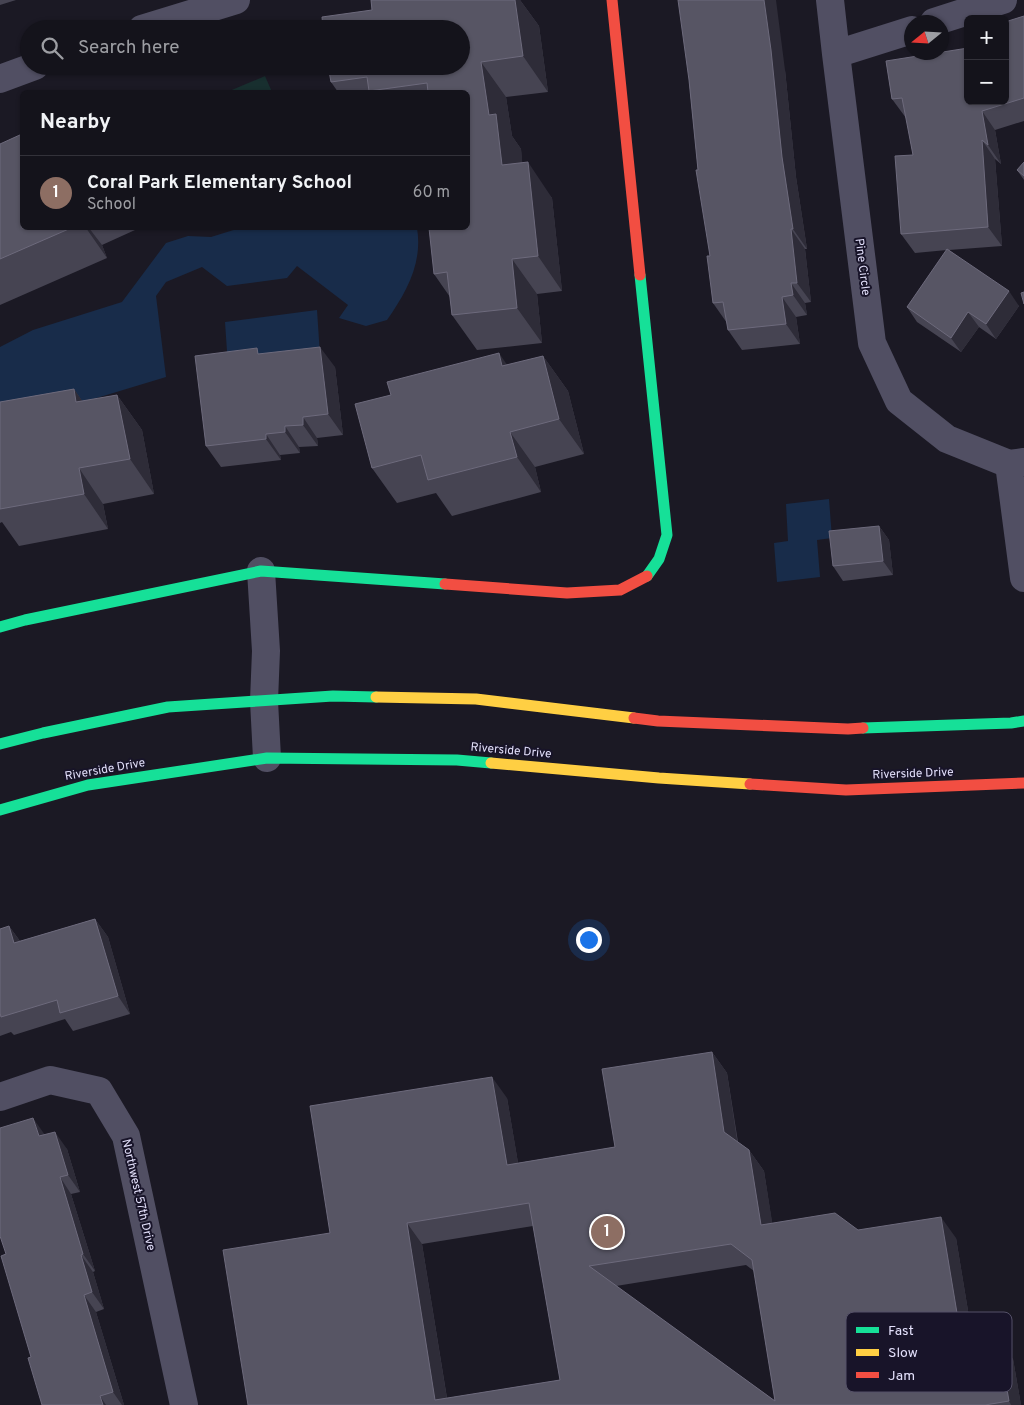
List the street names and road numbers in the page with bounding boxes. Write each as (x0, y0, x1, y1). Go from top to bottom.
street label: Pine Circle (851, 237, 873, 297)
street label: Riverside Drive (470, 739, 552, 763)
street label: Riverside Drive (64, 755, 146, 785)
street label: Riverside Drive (872, 765, 954, 783)
street label: Northwest 57th Drive (117, 1138, 159, 1252)

